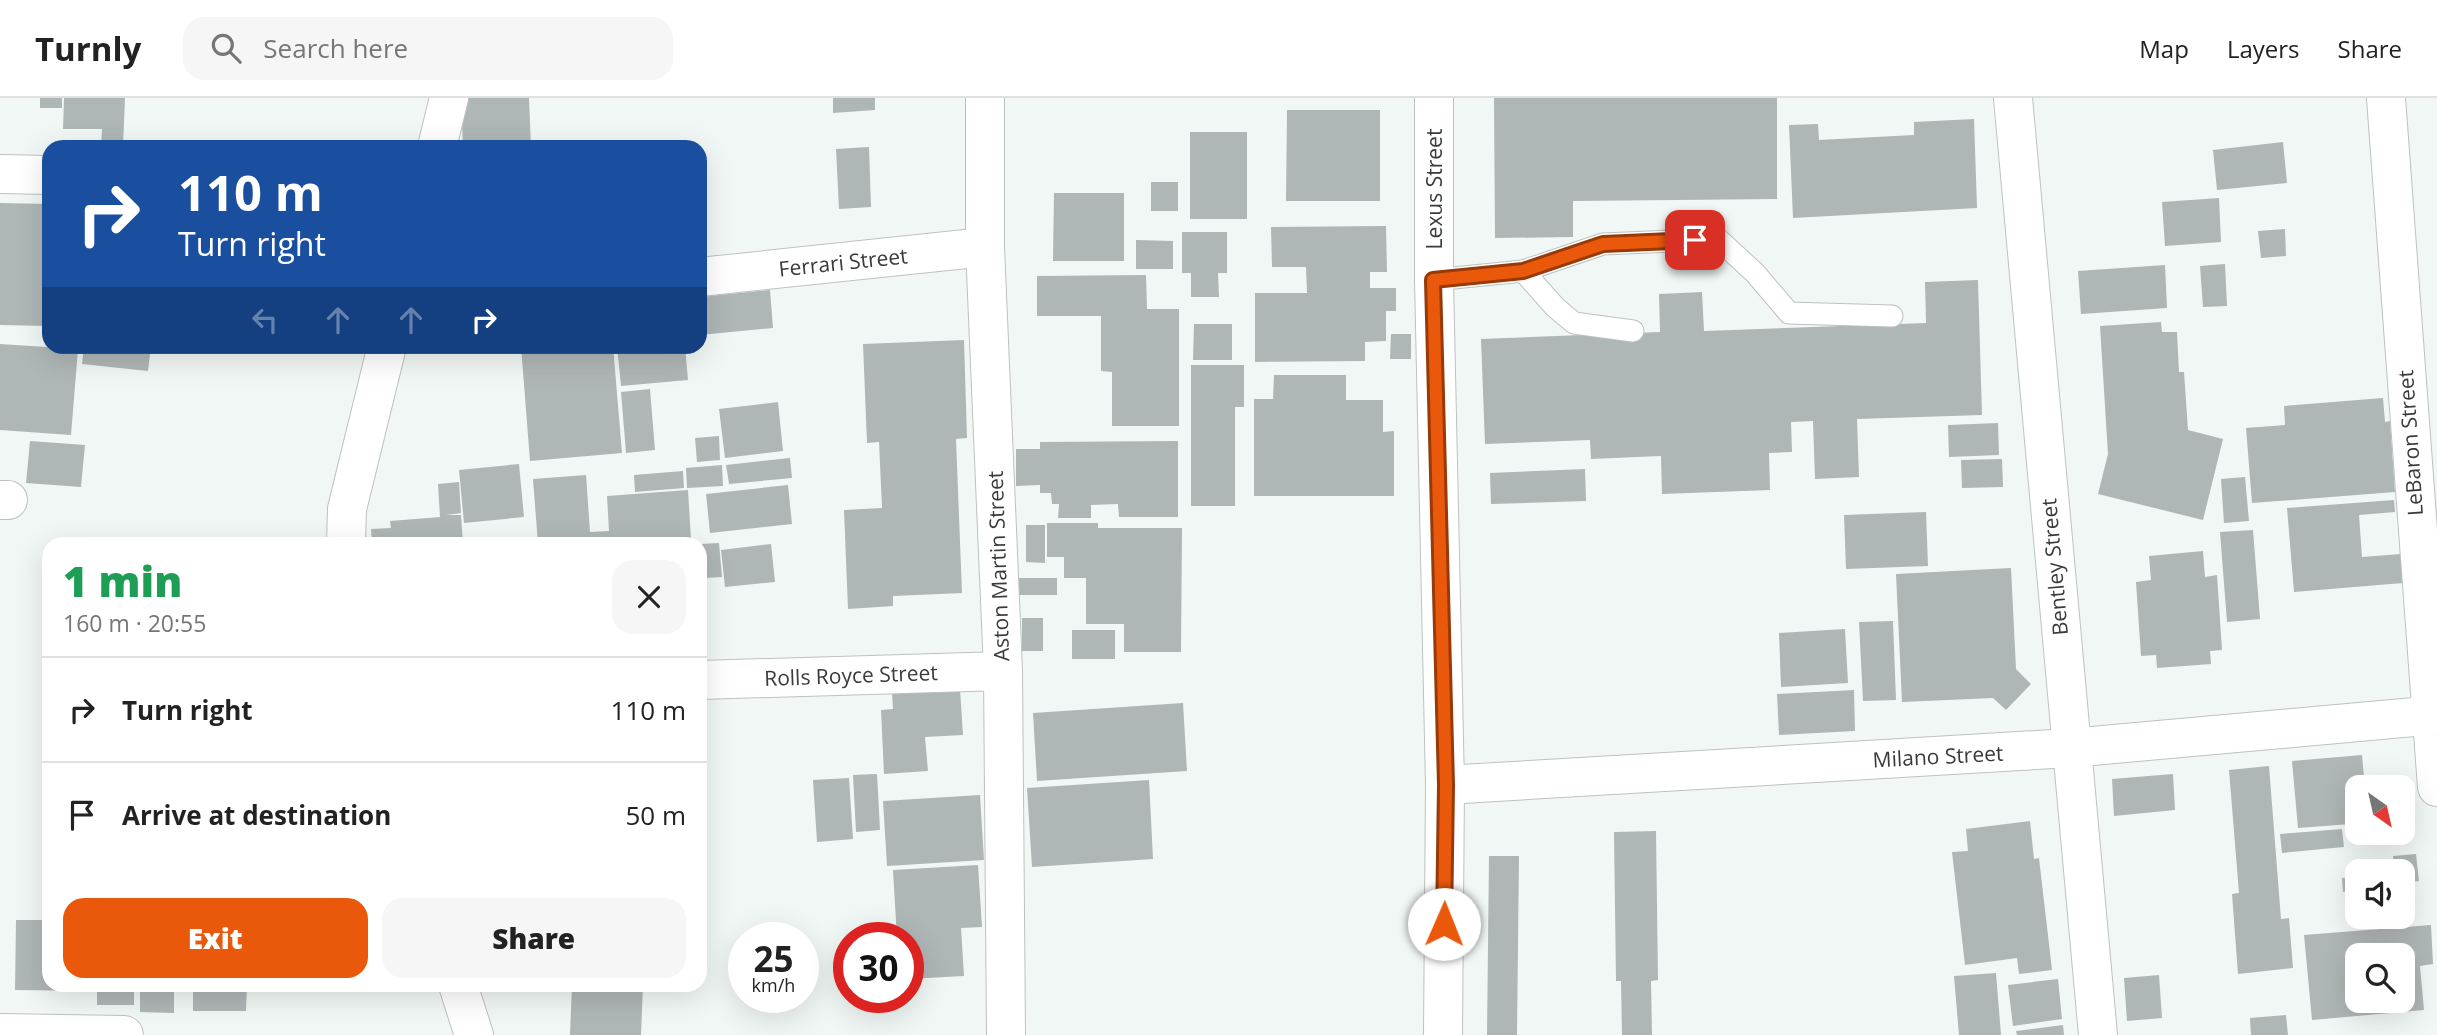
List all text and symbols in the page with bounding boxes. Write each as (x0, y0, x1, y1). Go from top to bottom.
search box (183, 17, 673, 80)
text: Turnly (35, 26, 141, 71)
icon: search (207, 29, 245, 67)
text: Search here (263, 30, 408, 66)
text: Map (2139, 32, 2189, 65)
text: Layers (2227, 32, 2300, 65)
text: Share (2338, 32, 2402, 65)
street label: Lexus Street (1420, 129, 1448, 249)
text: 110 m (178, 159, 323, 225)
icon: right (63, 168, 154, 259)
pin (1665, 210, 1725, 270)
icon: arrive (1676, 221, 1714, 259)
text: Turn right (178, 222, 326, 265)
street label: Ferrari Street (777, 241, 909, 283)
icon: left (246, 301, 284, 339)
icon: ahead (319, 301, 357, 339)
icon: ahead (392, 301, 430, 339)
icon: right (465, 301, 503, 339)
street label: LeBaron Street (2391, 369, 2429, 517)
street label: Aston Martin Street (981, 470, 1015, 662)
street label: Bentley Street (2034, 497, 2074, 637)
text: 1 min (63, 552, 182, 609)
button: close (612, 560, 686, 634)
text: 160 m · 20:55 (63, 607, 206, 639)
street label: Rolls Royce Street (764, 658, 938, 692)
icon: right (63, 691, 101, 729)
text: Turn right (122, 692, 253, 728)
text: 110 m (611, 692, 686, 728)
street label: Milano Street (1872, 739, 2004, 773)
north arrow (2345, 775, 2415, 845)
map controls (2345, 775, 2415, 1013)
icon: arrive (63, 796, 101, 834)
text: Arrive at destination (122, 797, 391, 833)
text: 50 m (625, 797, 686, 833)
button: sound (2345, 859, 2415, 929)
position arrow (1407, 887, 1481, 961)
button: Exit (63, 898, 368, 978)
button: Share (382, 898, 686, 978)
speed limit sign: 30 (833, 922, 924, 1013)
text: 25 (753, 935, 794, 982)
button: search (2345, 943, 2415, 1013)
text: km/h (752, 973, 795, 997)

